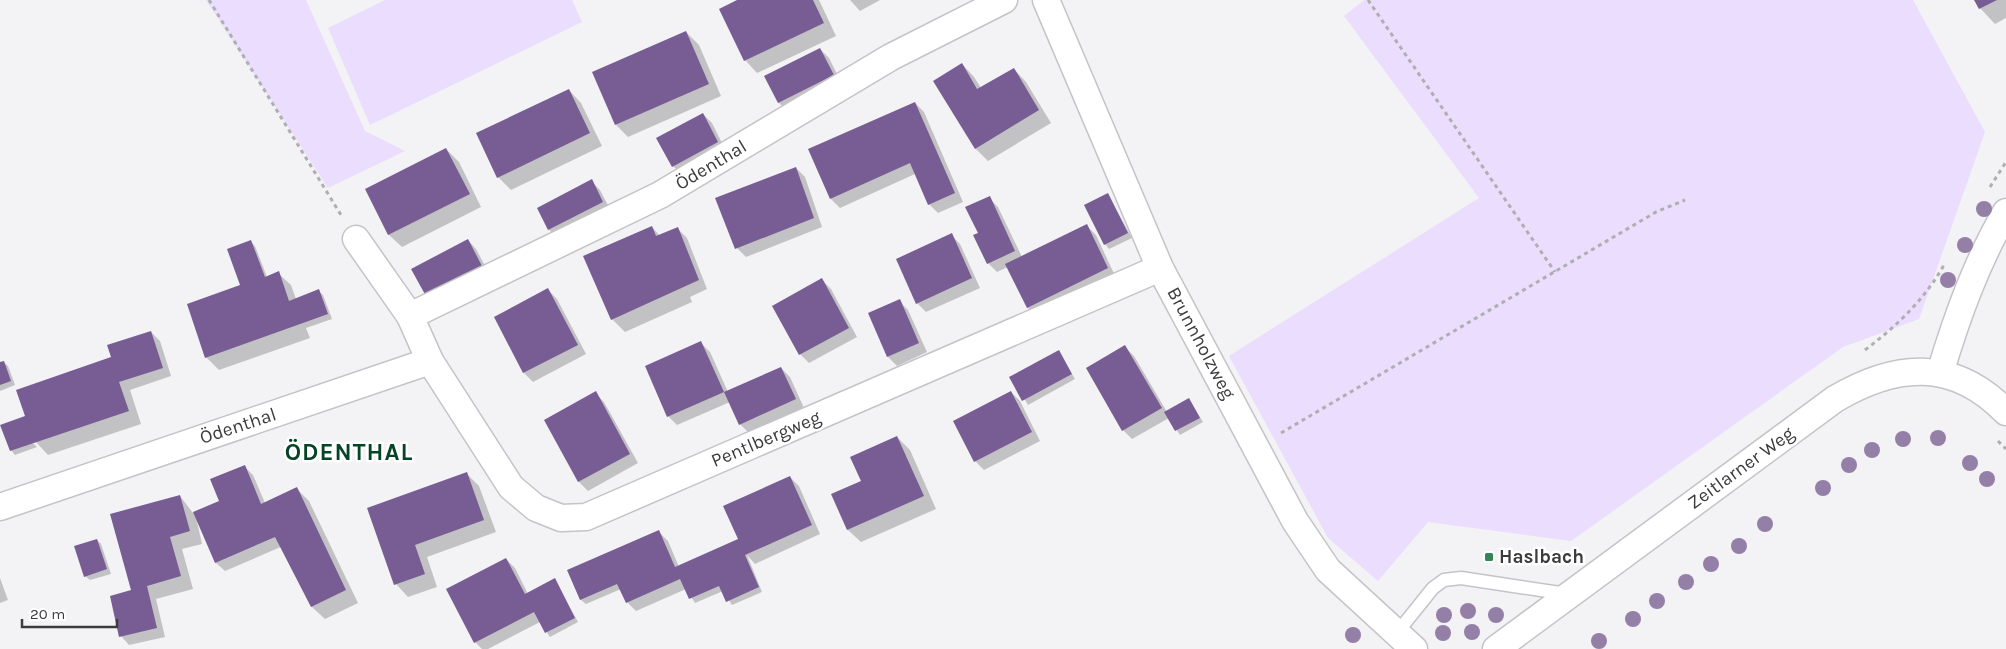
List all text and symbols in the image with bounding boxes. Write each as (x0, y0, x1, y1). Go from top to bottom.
street label: Ödenthal (671, 135, 751, 195)
street label: Brunnholzweg (1162, 283, 1240, 403)
street label: Ödenthal (197, 403, 279, 449)
street label: Pentlbergweg (708, 406, 824, 472)
street label: Zeitlarner Weg (1684, 422, 1799, 514)
district label: ÖDENTHAL (285, 438, 413, 466)
place label: Haslbach (1499, 546, 1584, 568)
marker: Haslbach (1483, 551, 1495, 563)
scale bar (22, 596, 118, 628)
text: 20 m (30, 605, 65, 623)

